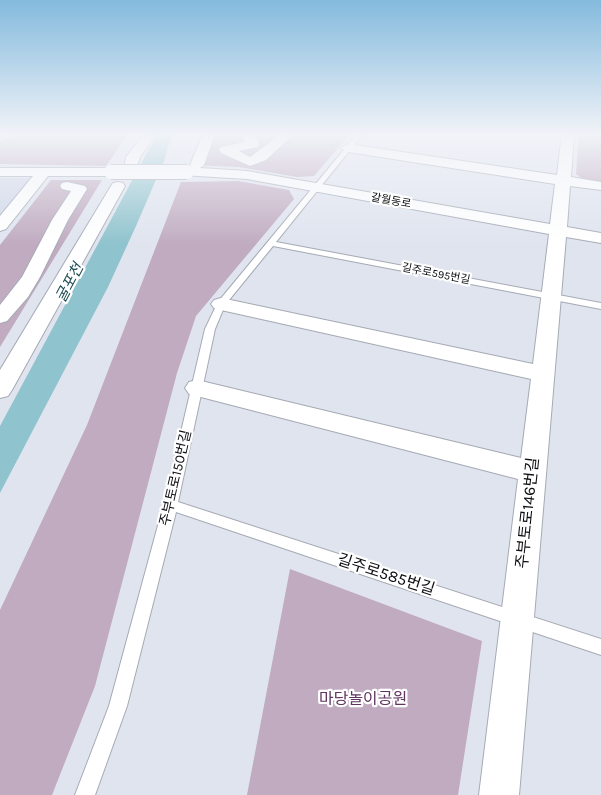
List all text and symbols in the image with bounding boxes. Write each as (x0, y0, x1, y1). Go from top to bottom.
street label: 갈월동로 (370, 191, 412, 211)
water label: 굴포천 (52, 260, 88, 306)
street label: 길주로595번길 (401, 261, 471, 287)
street label: 주부토로150번길 (157, 428, 195, 528)
street label: 주부토로146번길 (513, 456, 543, 570)
street label: 길주로585번길 (335, 550, 437, 600)
park label: 마당놀이공원 (319, 689, 407, 709)

